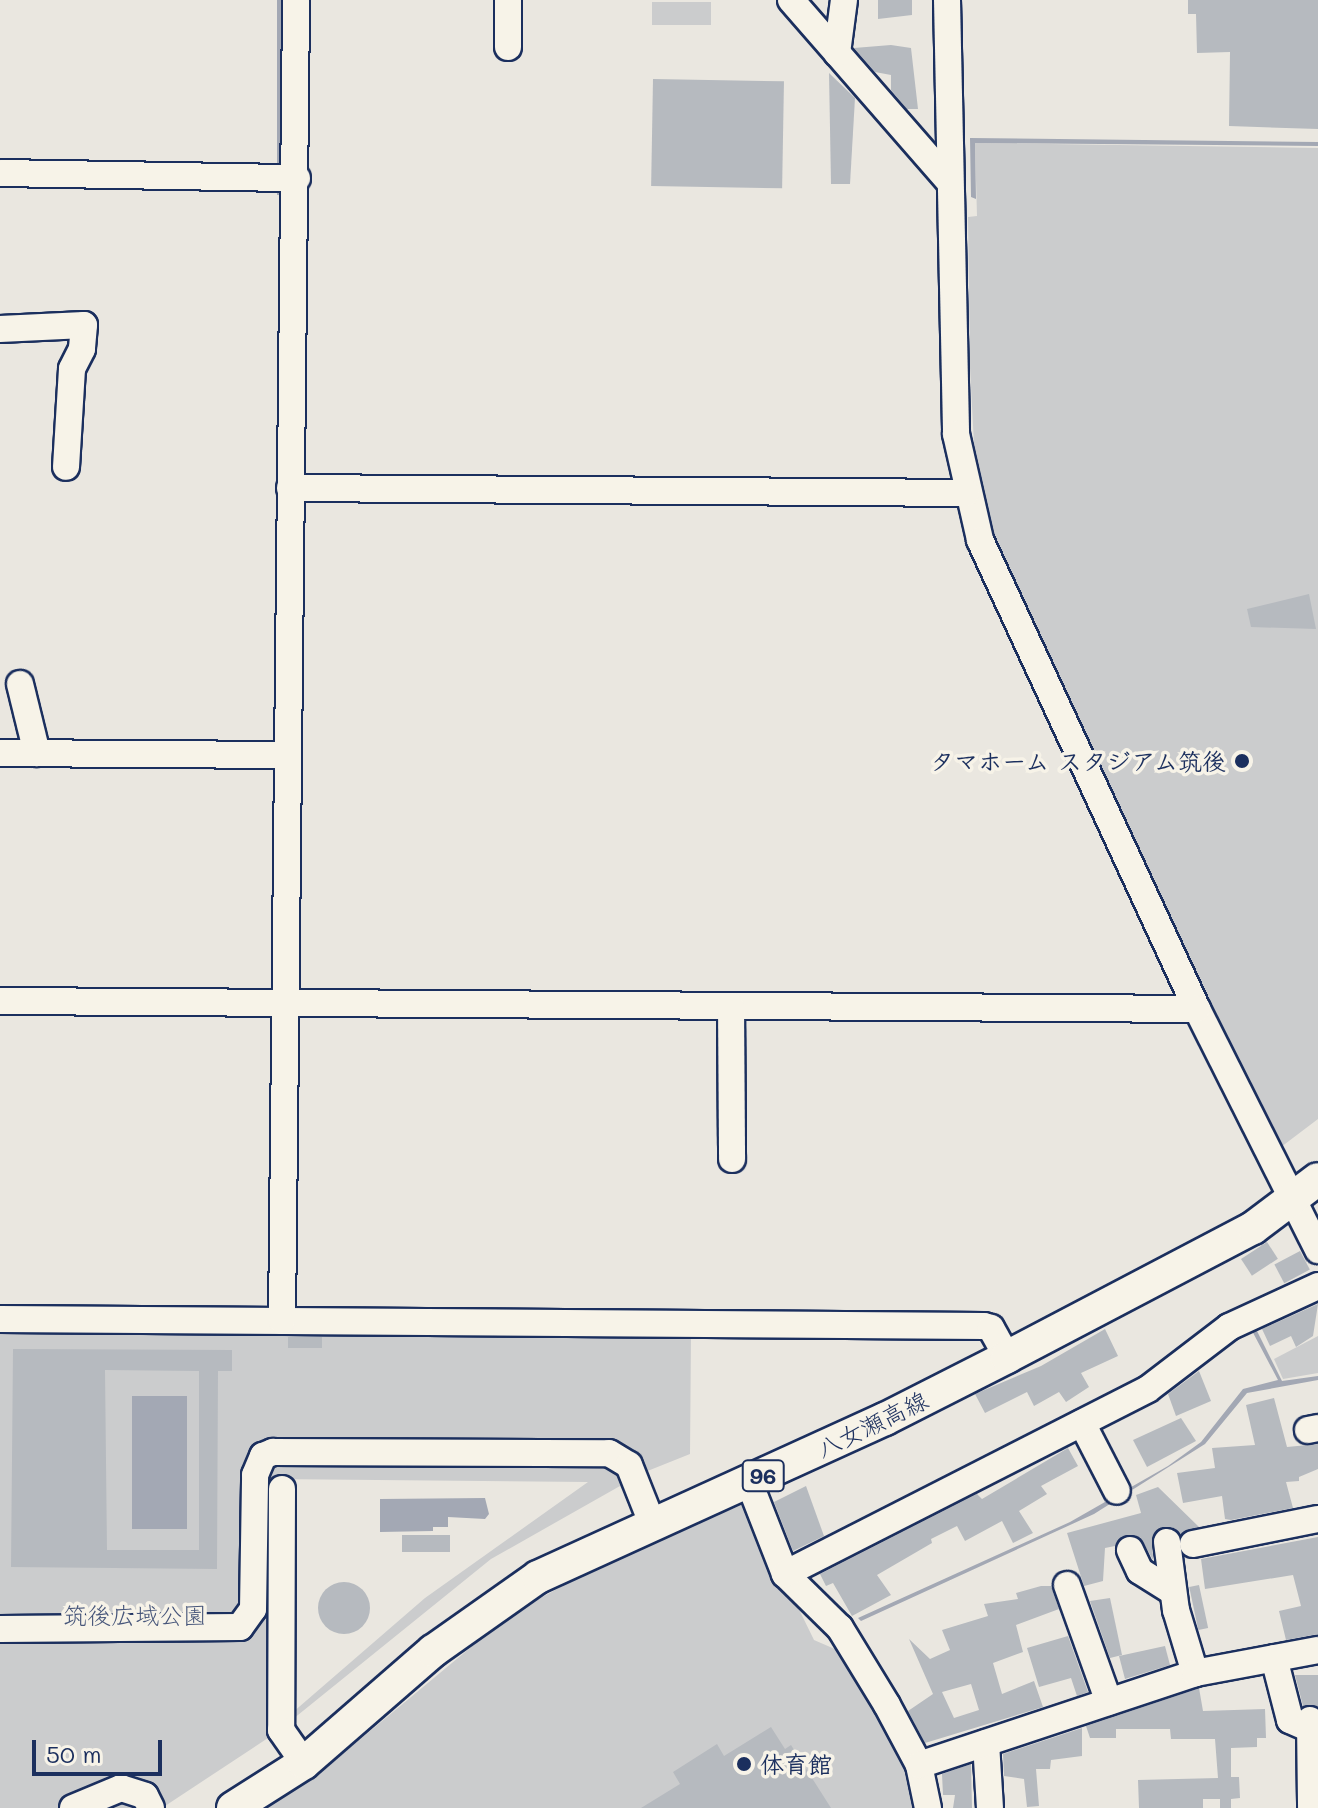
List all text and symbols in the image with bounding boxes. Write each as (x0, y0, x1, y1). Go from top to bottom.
place label: タマホーム スタジアム筑後 (929, 747, 1226, 775)
marker: タマホーム スタジアム筑後 (1233, 752, 1251, 770)
street label: 八女瀬高線 (812, 1385, 932, 1463)
road number: 96 (741, 1458, 785, 1494)
park label: 筑後広域公園 (63, 1601, 207, 1629)
scale bar (36, 1724, 166, 1774)
text: 50 m (46, 1738, 102, 1769)
place label: 体育館 (760, 1750, 832, 1778)
marker: 体育館 (735, 1755, 753, 1773)

